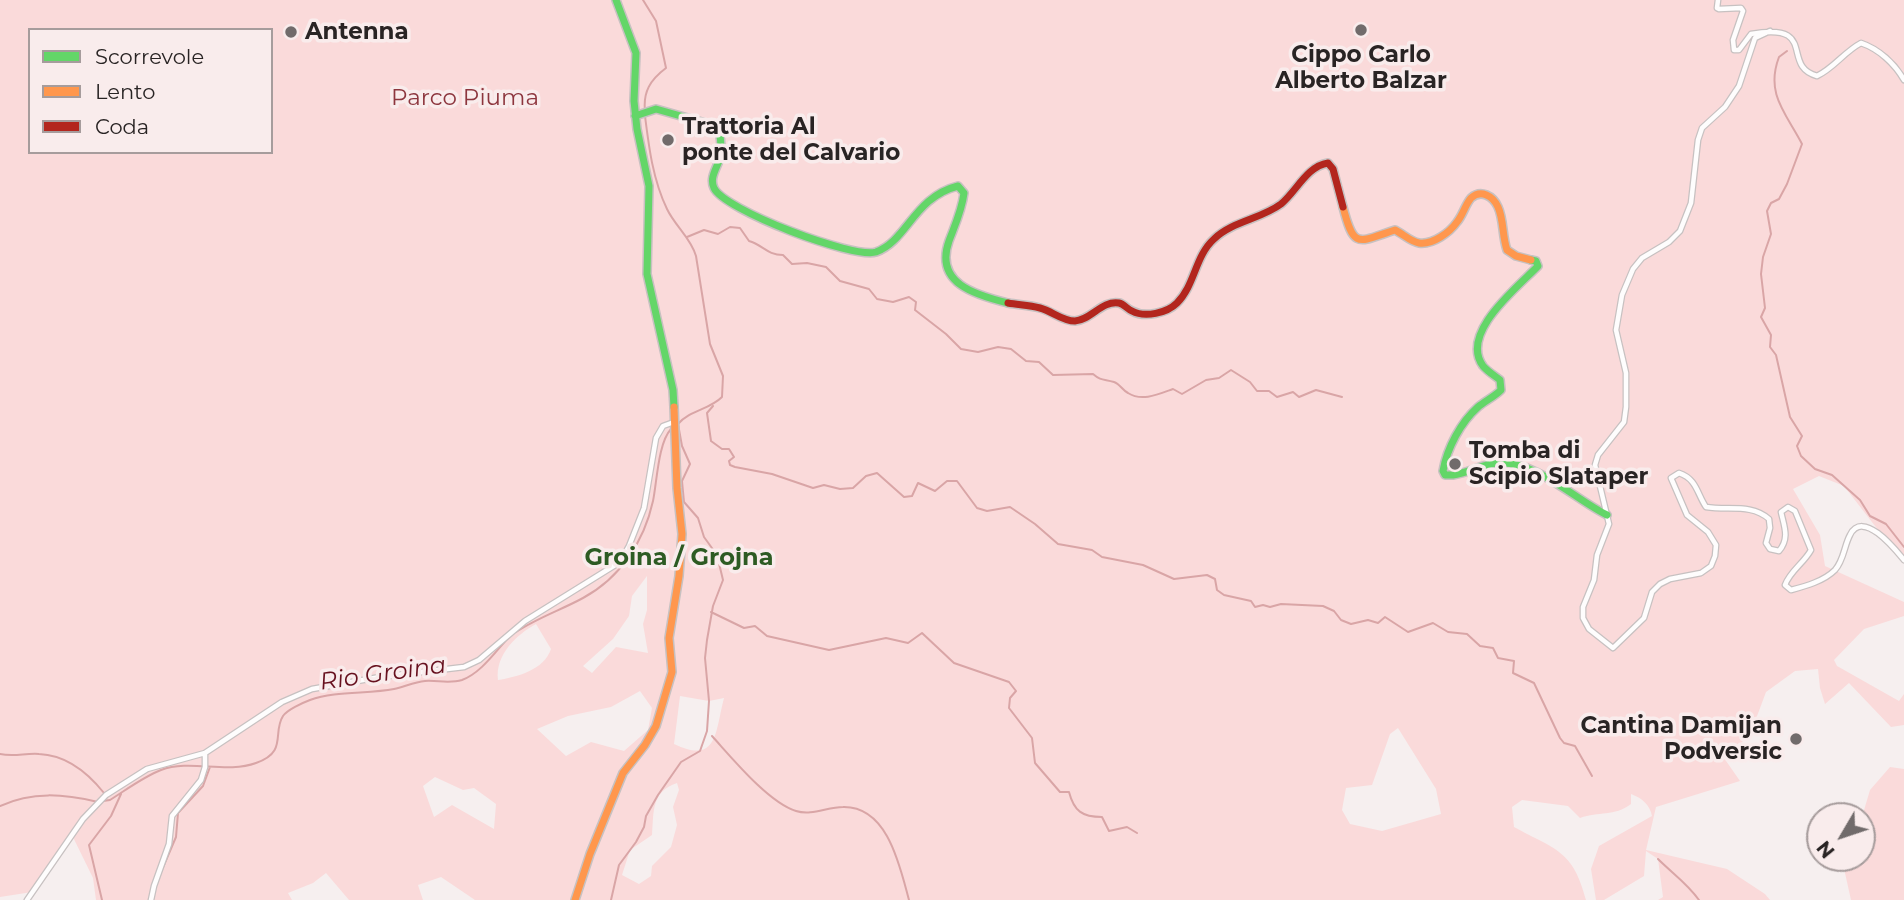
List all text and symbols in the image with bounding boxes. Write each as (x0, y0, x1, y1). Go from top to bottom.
place label: Antenna (305, 18, 409, 46)
marker: Cippo Carlo Alberto Balzar (1353, 22, 1369, 38)
marker: Antenna (283, 24, 299, 40)
legend (28, 28, 273, 154)
place label: Cippo Carlo Alberto Balzar (1275, 41, 1447, 95)
text: Scorrevole (95, 44, 204, 69)
text: Lento (95, 79, 155, 104)
park label: Parco Piuma (391, 84, 539, 112)
place label: Trattoria Al ponte del Calvario (682, 113, 900, 167)
text: Coda (95, 114, 149, 139)
marker: Trattoria Al ponte del Calvario (660, 132, 676, 148)
place label: Tomba di Scipio Slataper (1469, 437, 1648, 491)
marker: Tomba di Scipio Slataper (1447, 456, 1463, 472)
district label: Groina / Grojna (585, 544, 773, 572)
water label: Rio Groina (318, 651, 448, 697)
place label: Cantina Damijan Podversic (1580, 712, 1782, 766)
marker: Cantina Damijan Podversic (1788, 731, 1804, 747)
north arrow (1806, 802, 1876, 872)
text: N (1812, 836, 1840, 862)

